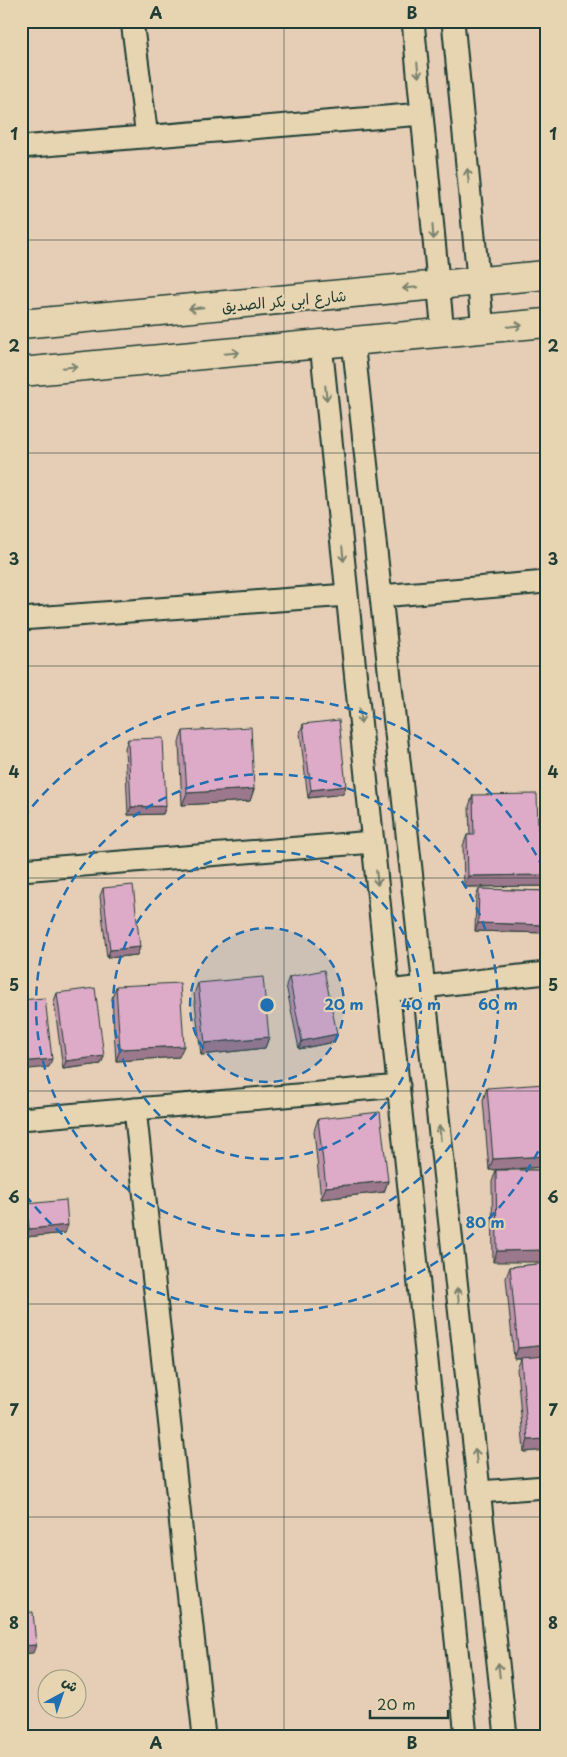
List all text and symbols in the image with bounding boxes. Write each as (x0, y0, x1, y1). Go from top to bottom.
text: A (150, 0, 163, 24)
text: B (407, 0, 418, 24)
one-way arrow (413, 61, 423, 77)
text: 1 (10, 121, 18, 145)
text: 1 (549, 121, 557, 145)
one-way arrow (463, 169, 473, 185)
one-way arrow (428, 223, 438, 239)
street label: شارع ابى بكر الصديق (221, 283, 347, 317)
one-way arrow (402, 283, 418, 293)
one-way arrow (188, 303, 204, 313)
one-way arrow (507, 321, 523, 331)
text: 2 (8, 333, 20, 357)
text: 2 (547, 333, 559, 357)
one-way arrow (223, 348, 239, 357)
one-way arrow (62, 363, 78, 372)
one-way arrow (321, 385, 331, 401)
text: 3 (9, 546, 19, 570)
one-way arrow (338, 546, 348, 562)
text: 3 (548, 546, 558, 570)
one-way arrow (355, 708, 365, 724)
text: 4 (9, 759, 20, 783)
text: 4 (548, 759, 559, 783)
one-way arrow (372, 869, 382, 885)
text: 5 (9, 972, 19, 996)
text: 5 (548, 972, 558, 996)
text: 20 m (325, 992, 363, 1015)
text: 40 m (401, 992, 441, 1015)
text: 60 m (478, 992, 518, 1015)
centre of rings (258, 996, 276, 1014)
one-way arrow (435, 1125, 445, 1141)
text: 6 (8, 1184, 20, 1208)
text: 6 (547, 1184, 559, 1208)
text: 80 m (465, 1210, 505, 1233)
one-way arrow (453, 1287, 463, 1303)
text: 7 (9, 1397, 19, 1421)
text: 7 (548, 1397, 558, 1421)
one-way arrow (471, 1449, 480, 1465)
text: 8 (9, 1610, 19, 1634)
text: 8 (548, 1610, 558, 1634)
one-way arrow (494, 1662, 504, 1678)
north arrow (38, 1670, 88, 1720)
text: ش (58, 1671, 83, 1697)
scale bar (370, 1687, 447, 1719)
text: 20 m (377, 1692, 416, 1715)
text: A (150, 1730, 163, 1754)
text: B (407, 1730, 418, 1754)

